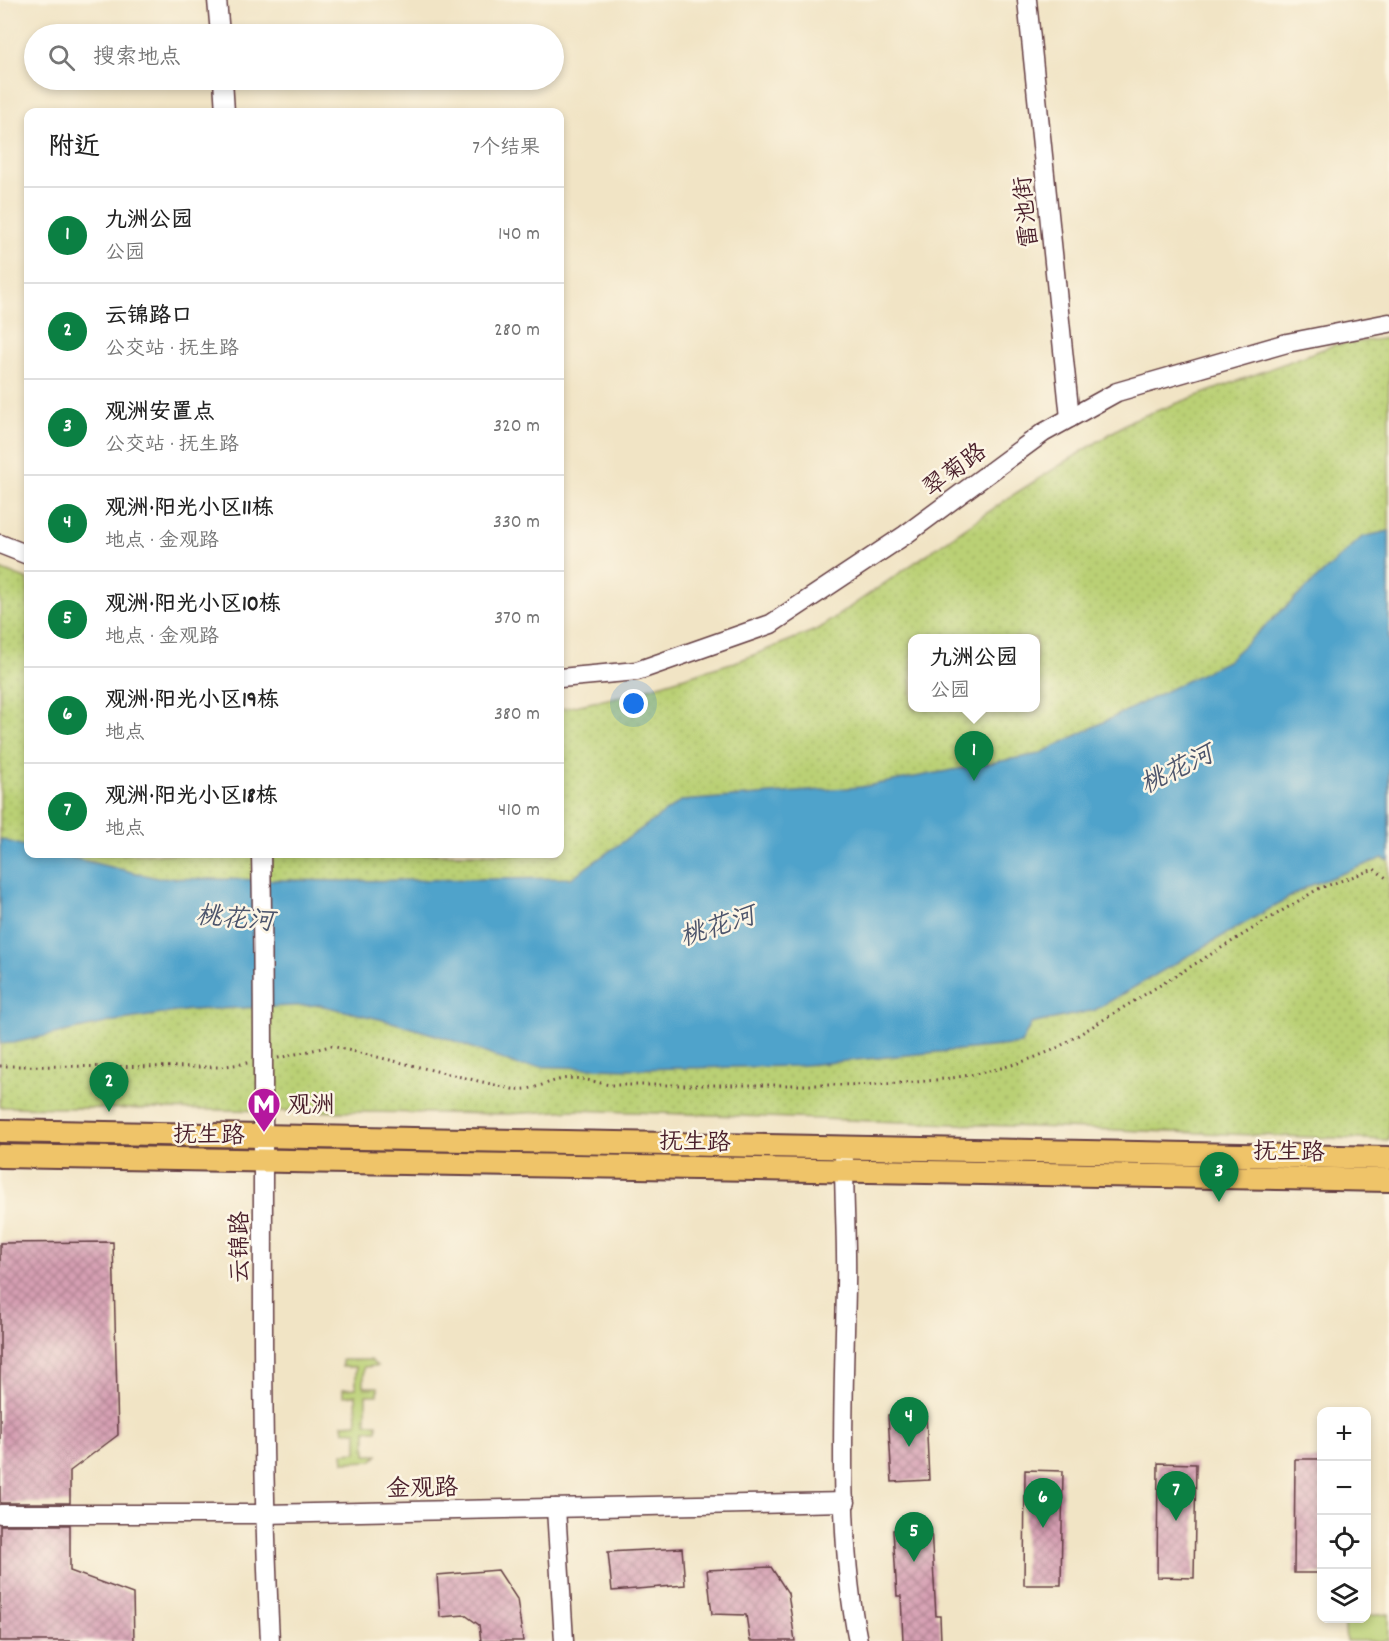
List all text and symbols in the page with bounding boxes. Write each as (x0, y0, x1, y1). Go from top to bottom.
search box (24, 24, 564, 90)
icon: search (45, 41, 78, 74)
text: 搜索地点 (93, 43, 181, 74)
text: 附近 (48, 130, 100, 167)
text: 7个结果 (472, 135, 540, 163)
street label: 雷池街 (1007, 174, 1049, 249)
text: 九洲公园 (105, 206, 193, 237)
text: 1 (65, 221, 70, 249)
text: 140 m (498, 221, 540, 249)
text: 公园 (105, 240, 145, 268)
text: 云锦路口 (105, 302, 193, 333)
text: 2 (63, 317, 72, 345)
text: 280 m (494, 317, 540, 345)
text: 公交站 · 抚生路 (105, 336, 239, 364)
text: 观洲安置点 (105, 398, 215, 429)
text: 3 (63, 413, 72, 441)
text: 320 m (493, 413, 540, 441)
text: 公交站 · 抚生路 (105, 432, 239, 460)
street label: 翠菊路 (917, 436, 995, 507)
text: 观洲·阳光小区11栋 (105, 494, 274, 525)
text: 4 (63, 509, 72, 537)
text: 330 m (493, 509, 540, 537)
text: 地点 · 金观路 (105, 528, 219, 556)
text: 观洲·阳光小区10栋 (105, 590, 281, 621)
text: 5 (63, 605, 72, 633)
text: 370 m (494, 605, 540, 633)
text: 地点 · 金观路 (105, 624, 219, 652)
popup (908, 634, 1040, 712)
text: 九洲公园 (930, 644, 1018, 675)
text: 公园 (930, 678, 970, 706)
text: 观洲·阳光小区19栋 (105, 686, 279, 717)
your location (619, 689, 648, 718)
text: 6 (63, 701, 72, 729)
text: 380 m (494, 701, 540, 729)
text: 地点 (105, 720, 145, 748)
pin: 1 (954, 732, 994, 781)
water label: 桃花河 (1134, 736, 1224, 805)
text: 观洲·阳光小区18栋 (105, 782, 278, 813)
text: 7 (64, 797, 71, 825)
text: 410 m (498, 797, 540, 825)
text: 地点 (105, 816, 145, 844)
water label: 桃花河 (675, 897, 765, 958)
water label: 桃花河 (194, 899, 279, 943)
pin: 2 (90, 1062, 128, 1112)
metro station icon: 观洲 (246, 1086, 282, 1133)
place label: 观洲 (287, 1090, 335, 1124)
street label: 抚生路 (173, 1119, 245, 1155)
street label: 抚生路 (659, 1126, 731, 1162)
street label: 抚生路 (1253, 1136, 1325, 1172)
pin: 3 (1200, 1152, 1238, 1202)
street label: 云锦路 (225, 1211, 259, 1283)
pin: 4 (890, 1398, 928, 1447)
map controls (1317, 1407, 1371, 1623)
button: + (1317, 1407, 1371, 1461)
button: − (1317, 1461, 1371, 1515)
street label: 金观路 (386, 1472, 458, 1508)
pin: 7 (1156, 1472, 1196, 1521)
pin: 6 (1024, 1478, 1062, 1528)
pin: 5 (894, 1512, 934, 1562)
button: locate (1317, 1515, 1371, 1569)
button: layers (1317, 1569, 1371, 1623)

